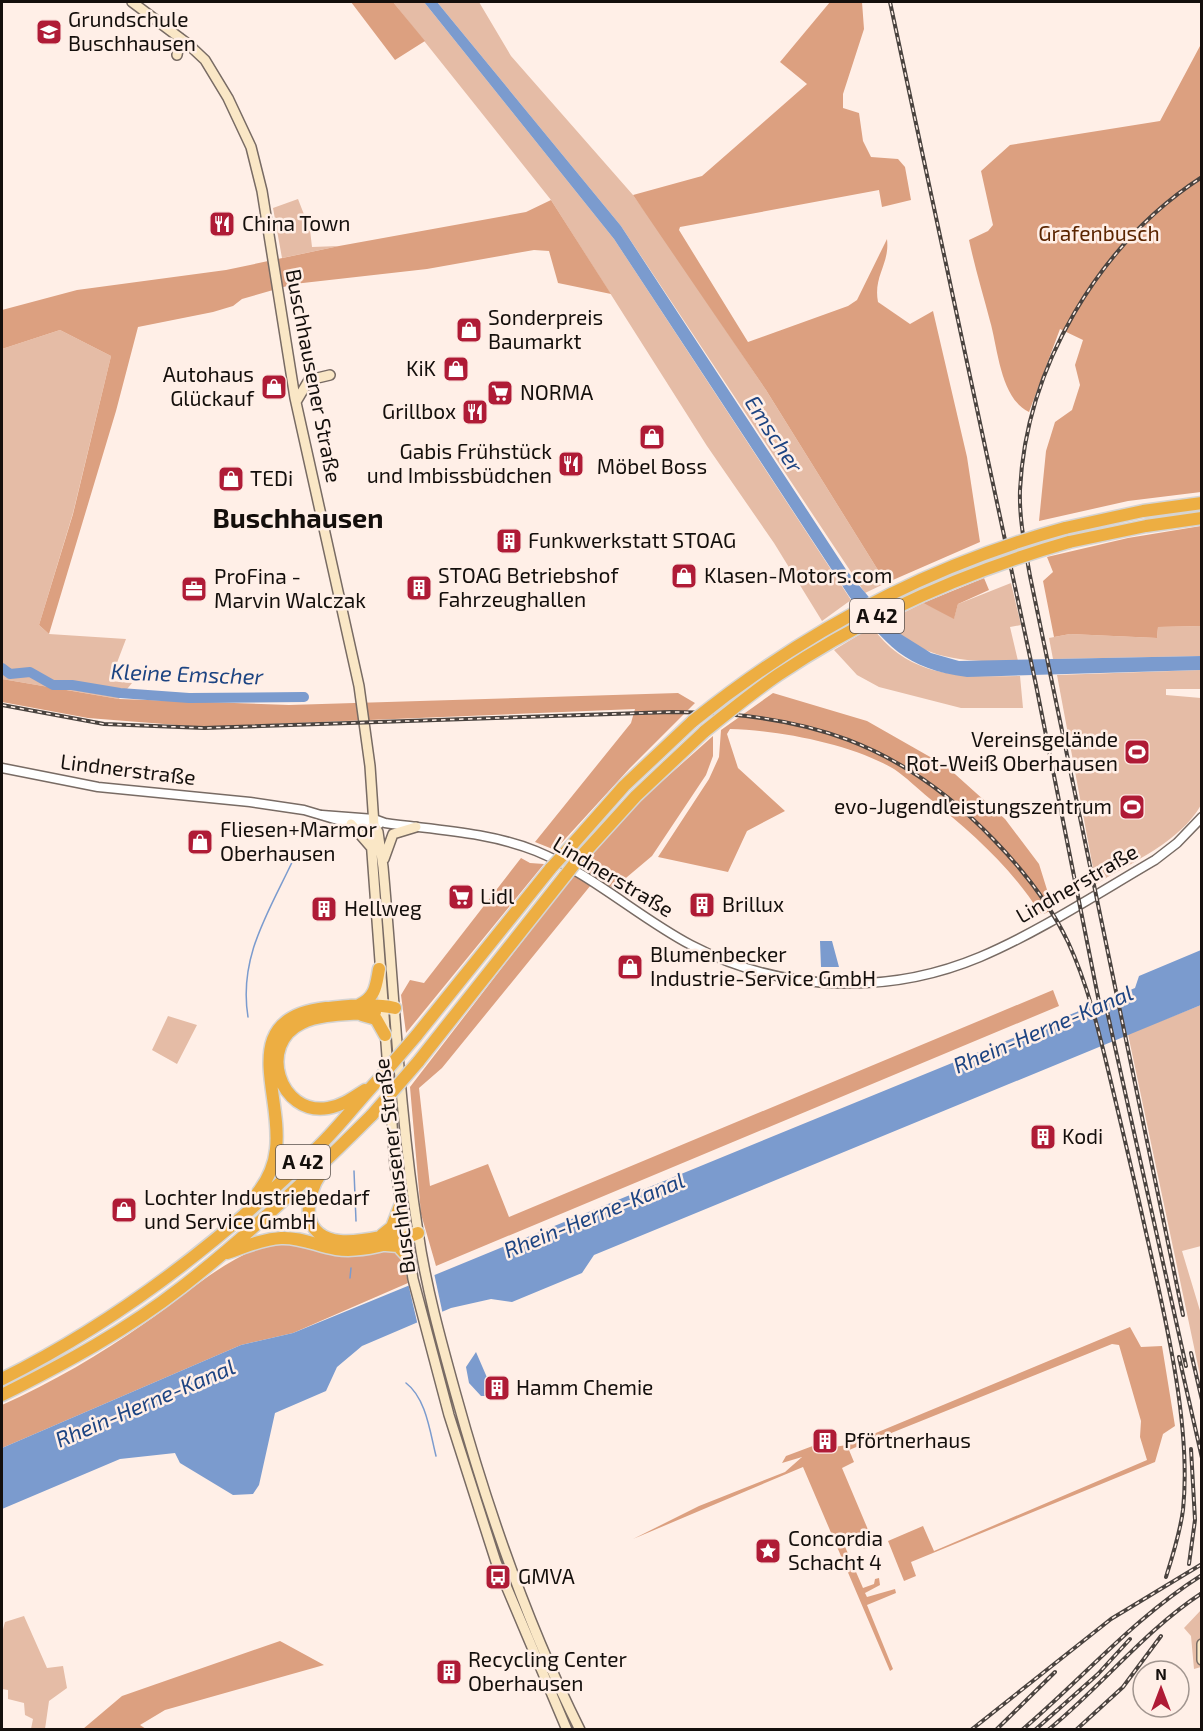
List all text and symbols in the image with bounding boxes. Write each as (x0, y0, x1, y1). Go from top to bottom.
place label: Grundschule Buschhausen (68, 6, 196, 55)
school or university icon: Grundschule Buschhausen (34, 17, 64, 47)
restaurant icon: China Town (207, 209, 237, 239)
place label: China Town (242, 210, 351, 235)
park label: Grafenbusch (1038, 220, 1160, 245)
street label: Buschhausener Straße (282, 267, 347, 485)
place label: Sonderpreis Baumarkt (488, 304, 603, 353)
shop icon: Sonderpreis Baumarkt (454, 315, 484, 345)
shop icon: KiK (441, 354, 471, 384)
place label: KiK (406, 355, 437, 380)
place label: Autohaus Glückauf (163, 361, 255, 410)
shop icon: Autohaus Glückauf (259, 372, 289, 402)
supermarket icon: NORMA (485, 378, 515, 408)
place label: NORMA (520, 379, 593, 404)
water label: Emscher (740, 390, 810, 478)
restaurant icon: Grillbox (460, 397, 490, 427)
place label: Grillbox (382, 398, 456, 423)
shop icon: Möbel Boss (637, 422, 667, 452)
place label: Gabis Frühstück und Imbissbüdchen (367, 438, 552, 487)
restaurant icon: Gabis Frühstück und Imbissbüdchen (556, 449, 586, 479)
place label: Möbel Boss (597, 453, 707, 478)
shop icon: TEDi (216, 464, 246, 494)
place label: TEDi (250, 465, 293, 490)
district label: Buschhausen (212, 501, 384, 533)
building icon: Funkwerkstatt STOAG (494, 526, 524, 556)
place label: Funkwerkstatt STOAG (528, 527, 736, 552)
shop icon: Klasen-Motors.com (669, 561, 699, 591)
place label: STOAG Betriebshof Fahrzeughallen (438, 562, 619, 611)
place label: Klasen-Motors.com (704, 562, 892, 587)
place label: ProFina - Marvin Walczak (214, 563, 366, 612)
building icon: STOAG Betriebshof Fahrzeughallen (404, 573, 434, 603)
office icon: ProFina - Marvin Walczak (179, 574, 209, 604)
road number: A 42 (850, 599, 904, 633)
water label: Kleine Emscher (110, 657, 265, 689)
place label: Vereinsgelände Rot-Weiß Oberhausen (906, 726, 1118, 775)
sports icon: Vereinsgelände Rot-Weiß Oberhausen (1122, 737, 1152, 767)
street label: Lindnerstraße (59, 748, 197, 789)
sports icon: evo-Jugendleistungszentrum (1117, 792, 1147, 822)
place label: evo-Jugendleistungszentrum (834, 793, 1112, 818)
place label: Fliesen+Marmor Oberhausen (220, 816, 377, 865)
shop icon: Fliesen+Marmor Oberhausen (185, 827, 215, 857)
street label: Lindnerstraße (549, 830, 679, 922)
street label: Lindnerstraße (1011, 838, 1141, 928)
supermarket icon: Lidl (446, 882, 476, 912)
place label: Lidl (480, 883, 515, 908)
building icon: Brillux (687, 890, 717, 920)
place label: Brillux (722, 891, 784, 916)
building icon: Hellweg (309, 894, 339, 924)
place label: Hellweg (344, 895, 422, 920)
place label: Blumenbecker Industrie-Service GmbH (650, 941, 876, 990)
shop icon: Blumenbecker Industrie-Service GmbH (615, 952, 645, 982)
water label: Rhein-Herne-Kanal (949, 978, 1136, 1078)
street label: Buschhausener Straße (368, 1057, 419, 1275)
building icon: Kodi (1028, 1122, 1058, 1152)
place label: Kodi (1062, 1123, 1103, 1148)
road number: A 42 (276, 1145, 330, 1179)
water label: Rhein-Herne-Kanal (499, 1166, 688, 1262)
place label: Lochter Industriebedarf und Service GmbH (144, 1184, 371, 1233)
shop icon: Lochter Industriebedarf und Service GmbH (109, 1195, 139, 1225)
water label: Rhein-Herne-Kanal (51, 1352, 238, 1452)
building icon: Hamm Chemie (482, 1373, 512, 1403)
place label: Hamm Chemie (516, 1374, 653, 1399)
building icon: Pförtnerhaus (810, 1426, 840, 1456)
place label: Pförtnerhaus (844, 1427, 971, 1452)
place label: Concordia Schacht 4 (788, 1525, 883, 1574)
place icon: Concordia Schacht 4 (753, 1536, 783, 1566)
bus stop icon: GMVA (483, 1562, 513, 1592)
place label: GMVA (518, 1563, 575, 1588)
place label: Recycling Center Oberhausen (468, 1646, 627, 1695)
building icon: Recycling Center Oberhausen (434, 1657, 464, 1687)
north arrow (1131, 1659, 1191, 1719)
text: N (1155, 1664, 1167, 1683)

